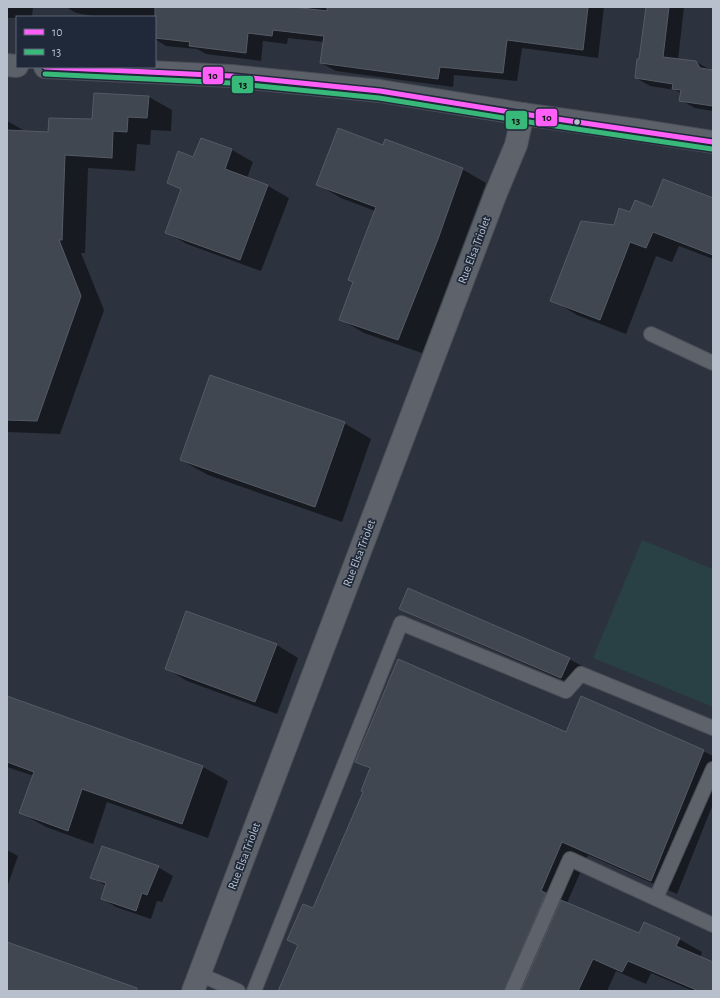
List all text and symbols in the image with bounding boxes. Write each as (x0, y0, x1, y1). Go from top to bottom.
legend (16, 16, 156, 68)
text: 10 (52, 26, 62, 38)
text: 13 (52, 46, 61, 58)
line badge: 10 (202, 66, 224, 85)
text: 10 (208, 70, 218, 81)
line badge: 13 (231, 75, 254, 94)
text: 13 (239, 79, 248, 90)
line badge: 10 (535, 108, 558, 127)
line badge: 13 (505, 110, 528, 130)
text: 10 (542, 112, 552, 123)
text: 13 (512, 115, 521, 126)
unlabelled marker (572, 117, 582, 127)
street label: Rue Elsa Triolet (456, 215, 492, 285)
street label: Rue Elsa Triolet (341, 518, 377, 588)
street label: Rue Elsa Triolet (226, 821, 262, 891)

